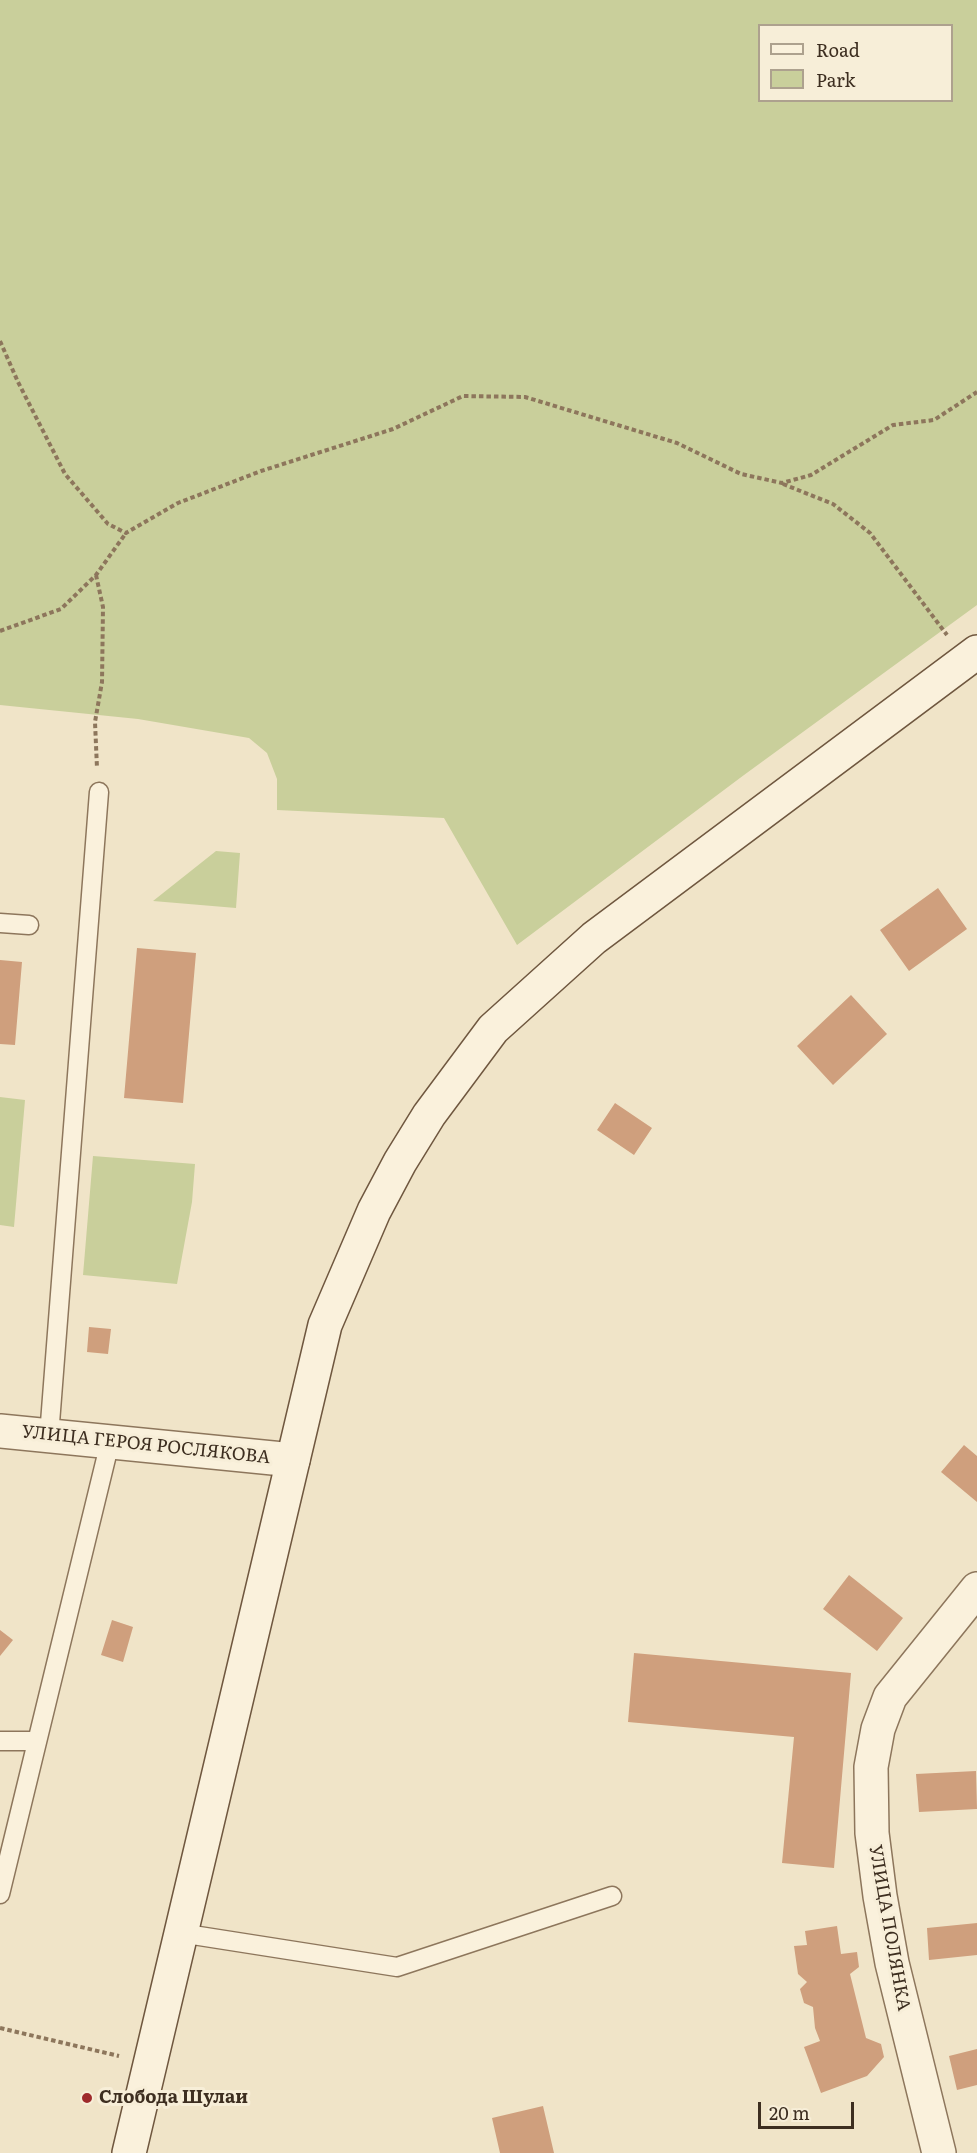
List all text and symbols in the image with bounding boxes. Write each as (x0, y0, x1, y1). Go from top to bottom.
legend (758, 24, 953, 102)
text: Road (816, 36, 860, 63)
text: Park (816, 66, 855, 93)
street label: УЛИЦА ГЕРОЯ РОСЛЯКОВА (21, 1421, 271, 1469)
street label: УЛИЦА ПОЛЯНКА (864, 1843, 914, 2013)
place label: Слобода Шулаи (99, 2087, 248, 2109)
scale bar (761, 2090, 857, 2128)
marker: Слобода Шулаи (80, 2091, 94, 2105)
text: 20 m (769, 2099, 810, 2126)

